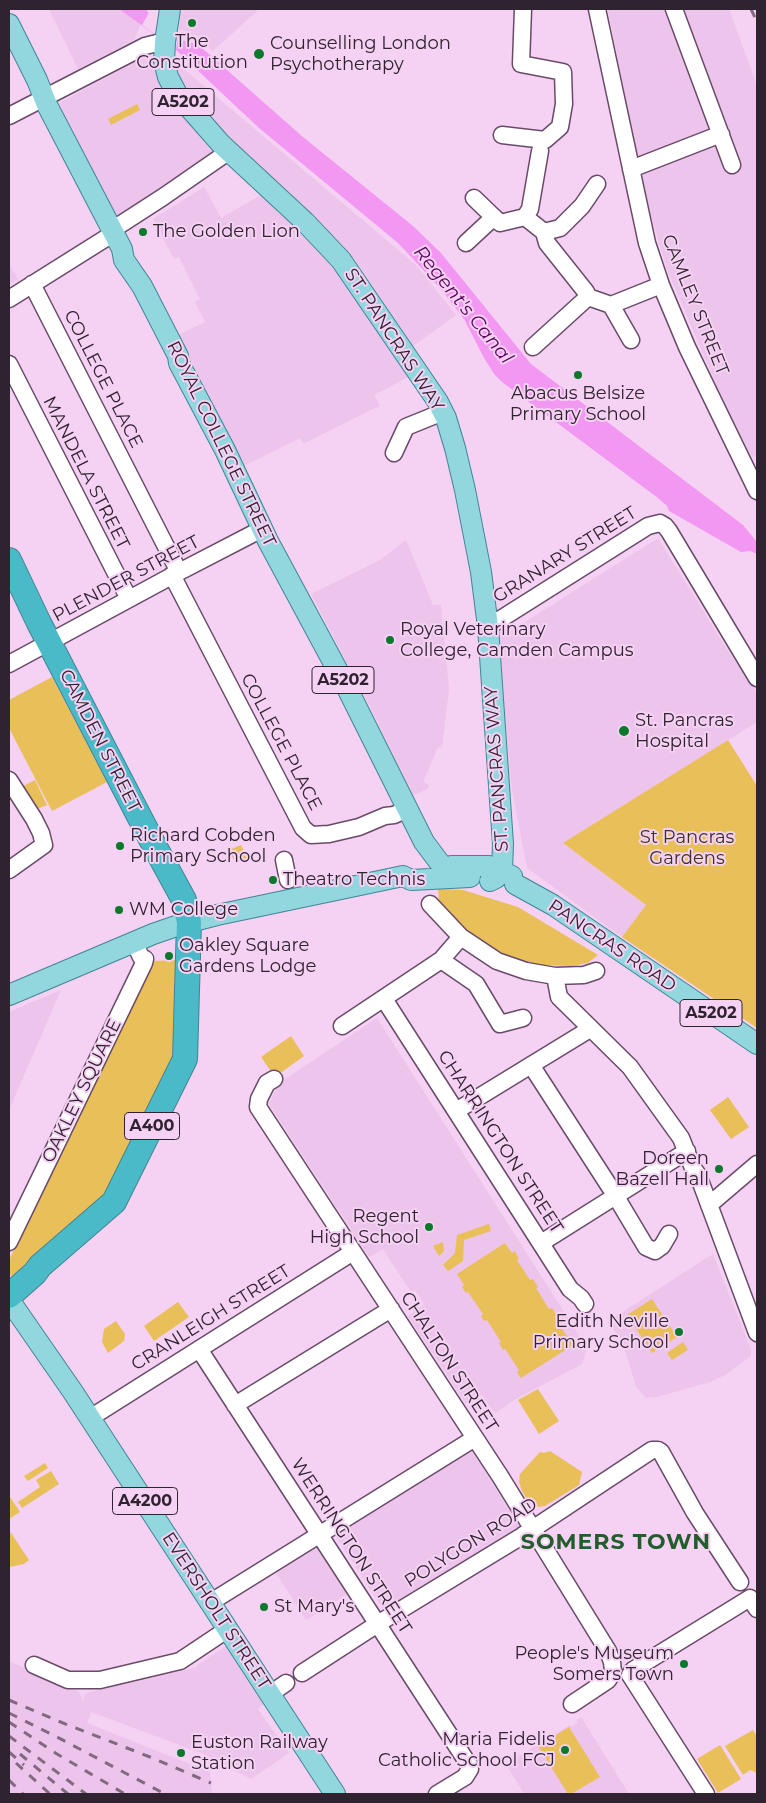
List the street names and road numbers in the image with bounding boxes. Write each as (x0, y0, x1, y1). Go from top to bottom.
road number: A5202 (152, 88, 214, 115)
street label: CAMLEY STREET (657, 231, 733, 379)
street label: ST. PANCRAS WAY (340, 264, 448, 416)
street label: COLLEGE PLACE (59, 306, 147, 452)
street label: ROYAL COLLEGE STREET (162, 338, 280, 550)
street label: MANDELA STREET (38, 393, 134, 553)
street label: GRANARY STREET (489, 502, 641, 608)
street label: PLENDER STREET (49, 531, 203, 627)
street label: CAMDEN STREET (55, 666, 145, 816)
road number: A5202 (312, 666, 374, 694)
street label: COLLEGE PLACE (236, 670, 326, 814)
street label: ST. PANCRAS WAY (480, 685, 514, 853)
street label: PANCRAS ROAD (544, 895, 680, 997)
road number: A5202 (680, 1000, 742, 1026)
street label: OAKLEY SQUARE (38, 1016, 126, 1166)
street label: CHARRINGTON STREET (433, 1047, 567, 1237)
road number: A400 (124, 1112, 180, 1140)
street label: CRANLEIGH STREET (128, 1260, 294, 1376)
street label: CHALTON STREET (396, 1288, 502, 1436)
street label: WERRINGTON STREET (286, 1454, 416, 1638)
road number: A4200 (112, 1488, 178, 1514)
street label: POLYGON ROAD (401, 1493, 541, 1593)
street label: EVERSHOLT STREET (157, 1528, 275, 1694)

